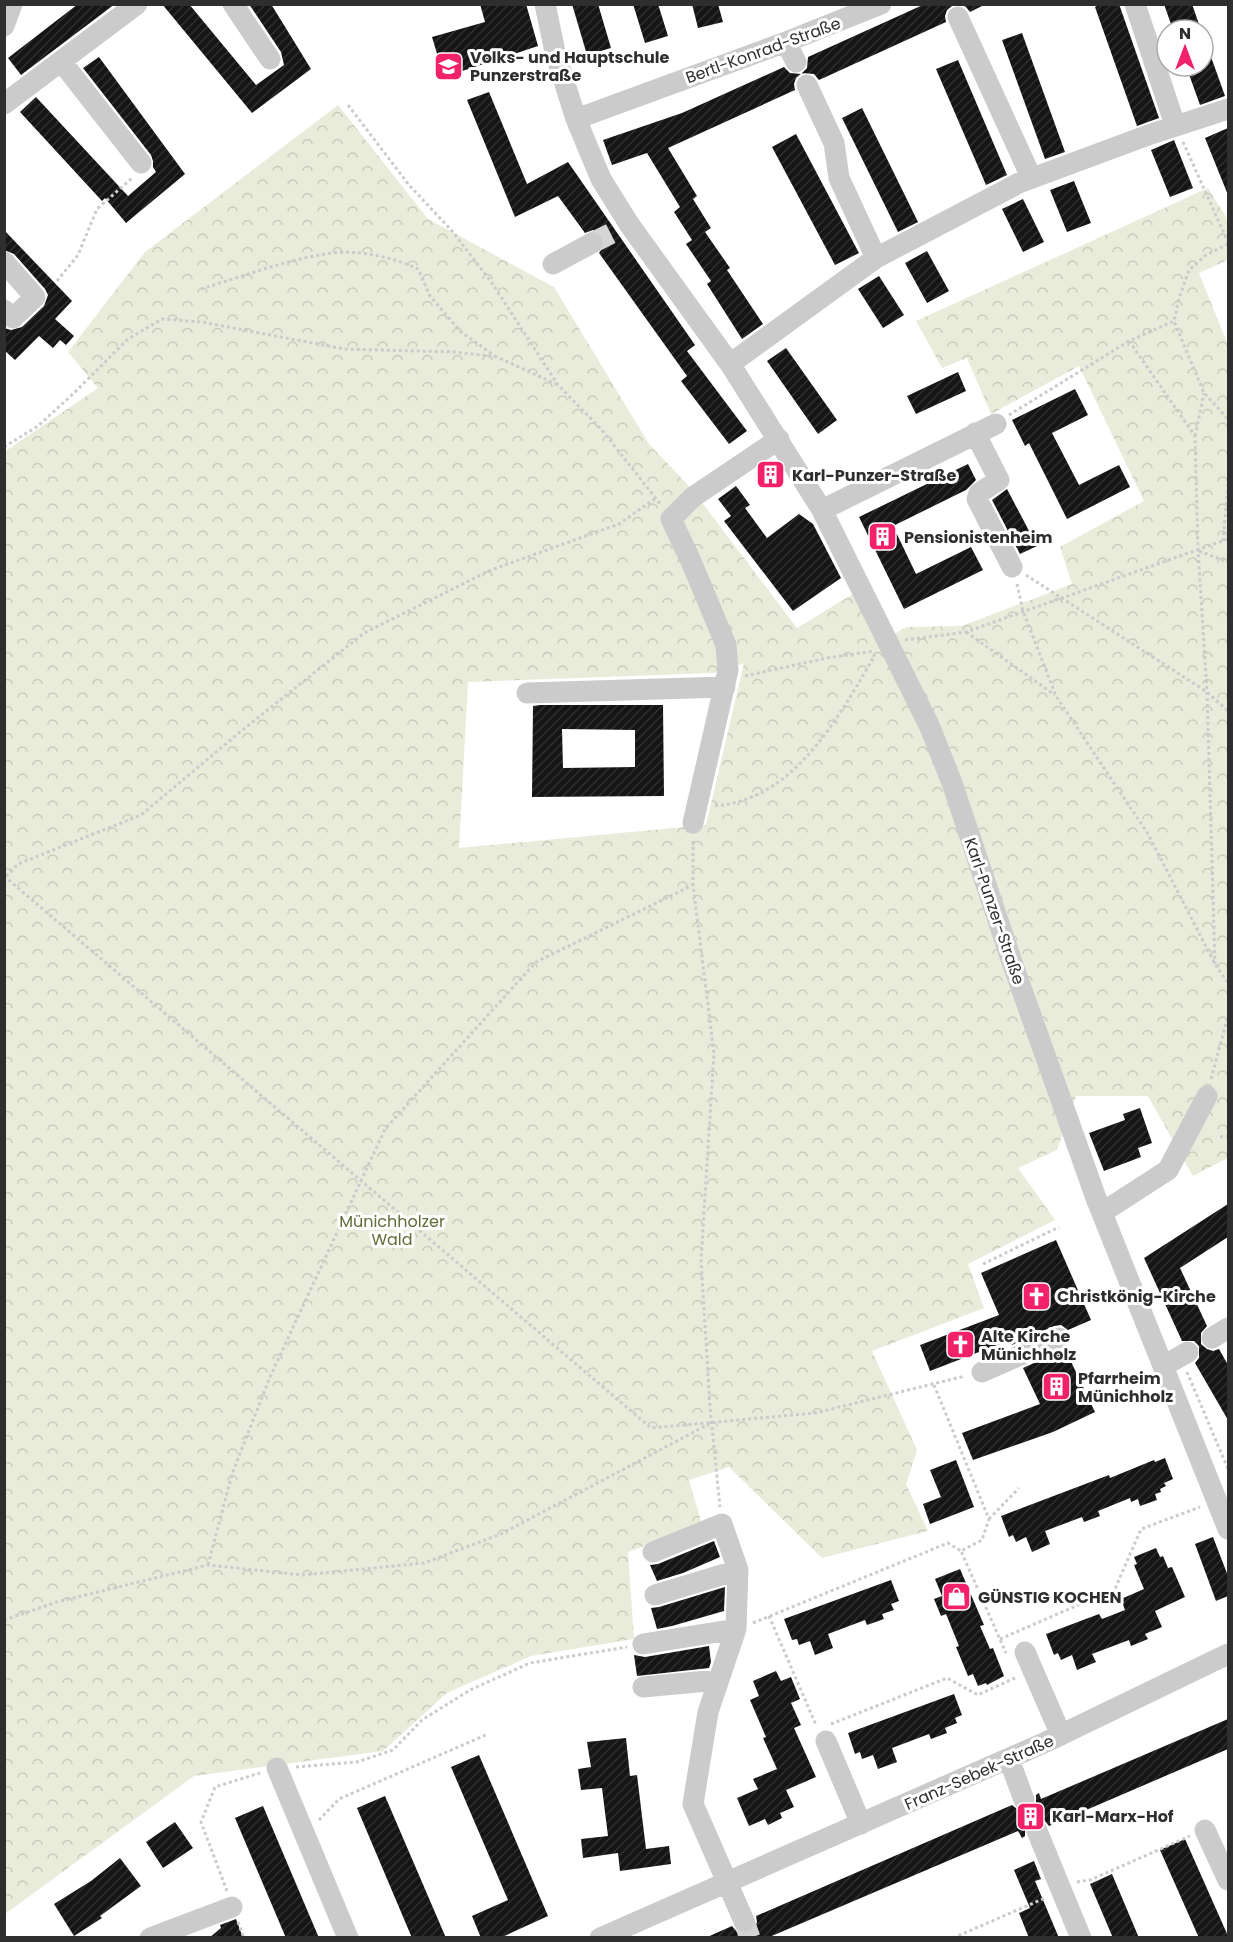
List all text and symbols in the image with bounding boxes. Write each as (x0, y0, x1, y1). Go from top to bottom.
street label: Bertl-Konrad-Straße (682, 12, 844, 89)
north arrow (1155, 18, 1215, 78)
text: N (1179, 22, 1191, 45)
place label: Volks- und Hauptschule Punzerstraße (470, 46, 670, 87)
school or university icon: Volks- und Hauptschule Punzerstraße (433, 50, 465, 82)
building icon: Karl-Punzer-Straße (755, 459, 787, 491)
place label: Karl-Punzer-Straße (792, 464, 957, 487)
building icon: Pensionistenheim (867, 521, 899, 553)
place label: Pensionistenheim (904, 526, 1052, 549)
street label: Karl-Punzer-Straße (959, 835, 1030, 988)
park label: Münichholzer Wald (339, 1210, 445, 1251)
church icon: Christkönig-Kirche (1020, 1280, 1052, 1312)
place label: Christkönig-Kirche (1057, 1285, 1216, 1308)
place label: Alte Kirche Münichholz (981, 1325, 1076, 1366)
church icon: Alte Kirche Münichholz (944, 1329, 976, 1361)
place label: Pfarrheim Münichholz (1078, 1367, 1173, 1408)
building icon: Pfarrheim Münichholz (1041, 1371, 1073, 1403)
shop icon: GÜNSTIG KOCHEN (941, 1581, 973, 1613)
place label: GÜNSTIG KOCHEN (978, 1586, 1121, 1609)
street label: Franz-Sebek-Straße (901, 1729, 1058, 1816)
building icon: Karl-Marx-Hof (1015, 1800, 1047, 1832)
place label: Karl-Marx-Hof (1052, 1805, 1174, 1828)

